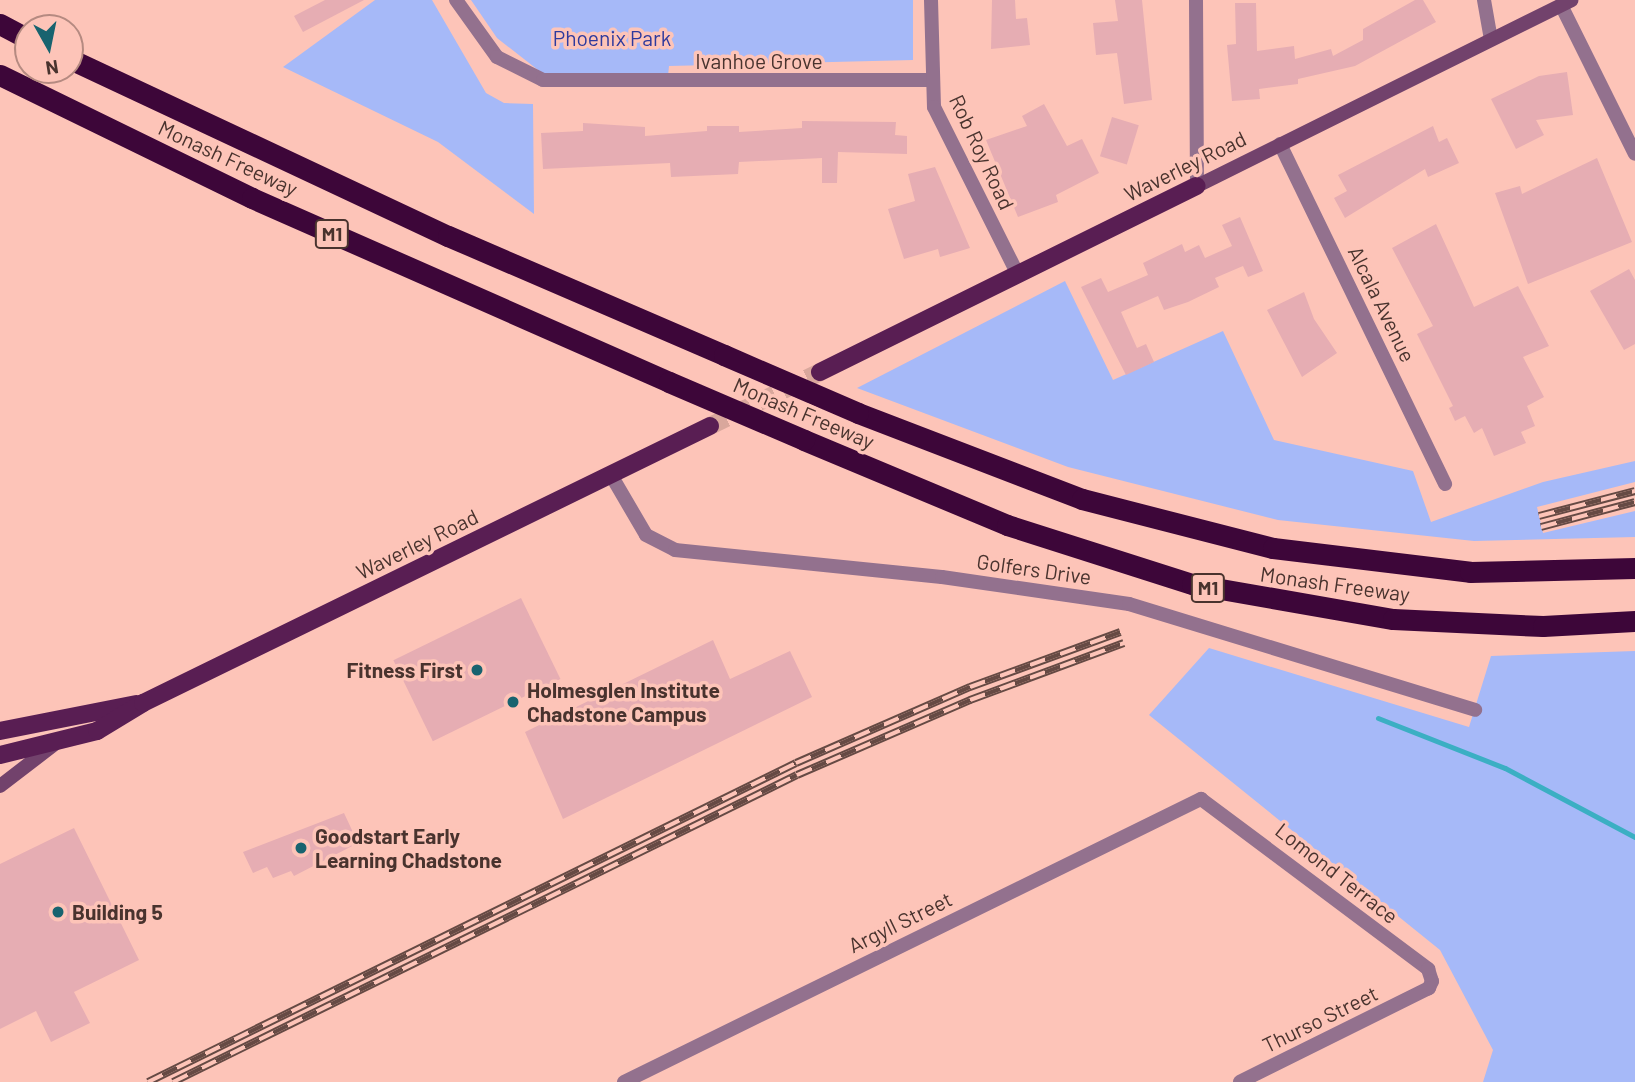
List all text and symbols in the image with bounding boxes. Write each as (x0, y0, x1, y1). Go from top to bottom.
north arrow (14, 14, 84, 84)
park label: Phoenix Park (553, 25, 671, 51)
street label: Ivanhoe Grove (695, 48, 823, 74)
text: N (44, 56, 60, 81)
street label: Rob Roy Road (944, 90, 1020, 214)
street label: Monash Freeway (154, 115, 302, 201)
street label: Waverley Road (1120, 126, 1250, 206)
road number: M1 (314, 218, 350, 250)
street label: Alcala Avenue (1343, 242, 1421, 366)
street label: Monash Freeway (730, 372, 878, 454)
street label: Waverley Road (352, 504, 482, 584)
street label: Golfers Drive (975, 548, 1093, 590)
street label: Monash Freeway (1259, 561, 1411, 607)
road number: M1 (1190, 572, 1226, 604)
place label: Fitness First (347, 657, 463, 683)
marker: Fitness First (469, 662, 485, 678)
place label: Holmesglen Institute Chadstone Campus (527, 677, 720, 727)
marker: Holmesglen Institute Chadstone Campus (505, 694, 521, 710)
street label: Lomond Terrace (1271, 817, 1403, 929)
place label: Goodstart Early Learning Chadstone (315, 823, 502, 873)
marker: Goodstart Early Learning Chadstone (293, 840, 309, 856)
street label: Argyll Street (844, 886, 956, 958)
place label: Building 5 (72, 899, 163, 925)
marker: Building 5 (50, 904, 66, 920)
street label: Thurso Street (1258, 980, 1382, 1058)

